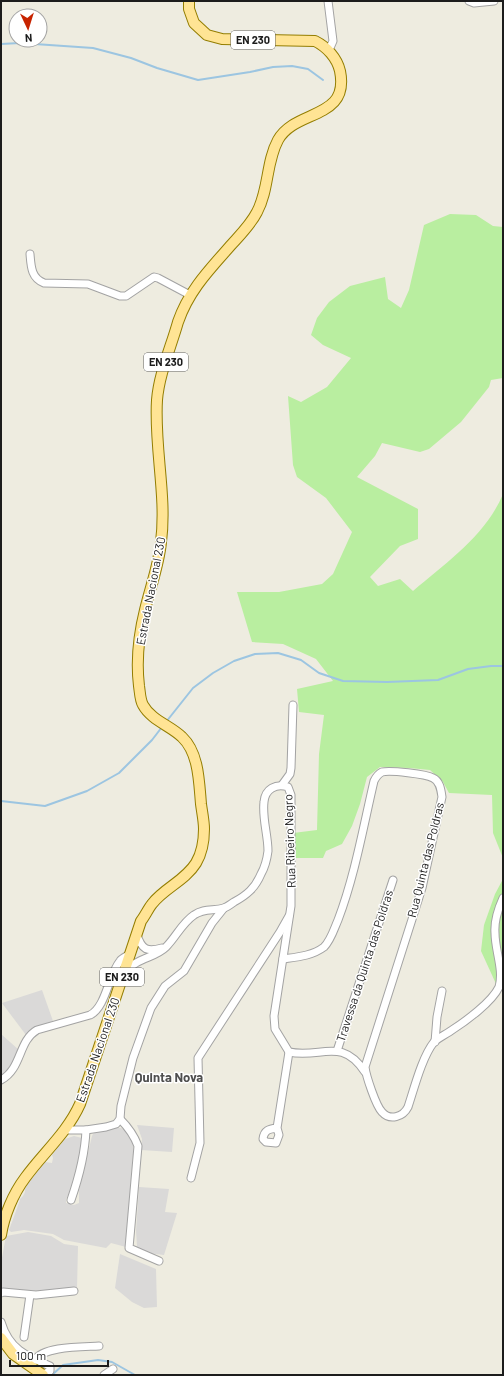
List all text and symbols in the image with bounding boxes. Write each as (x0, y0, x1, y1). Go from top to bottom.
north arrow (8, 8, 48, 48)
road number: EN 230 (231, 31, 275, 49)
text: N (25, 32, 33, 45)
road number: EN 230 (144, 353, 188, 371)
street label: Estrada Nacional 230 (133, 535, 167, 646)
street label: Rua Ribeiro Negro (280, 794, 298, 888)
street label: Rua Quinta das Poldras (404, 801, 446, 919)
street label: Travessa da Quinta das Poldras (333, 888, 395, 1043)
road number: EN 230 (100, 968, 144, 986)
street label: Estrada Nacional 230 (73, 995, 122, 1104)
district label: Quinta Nova (135, 1069, 203, 1085)
scale bar (10, 1342, 108, 1368)
text: 100 m (16, 1348, 46, 1362)

